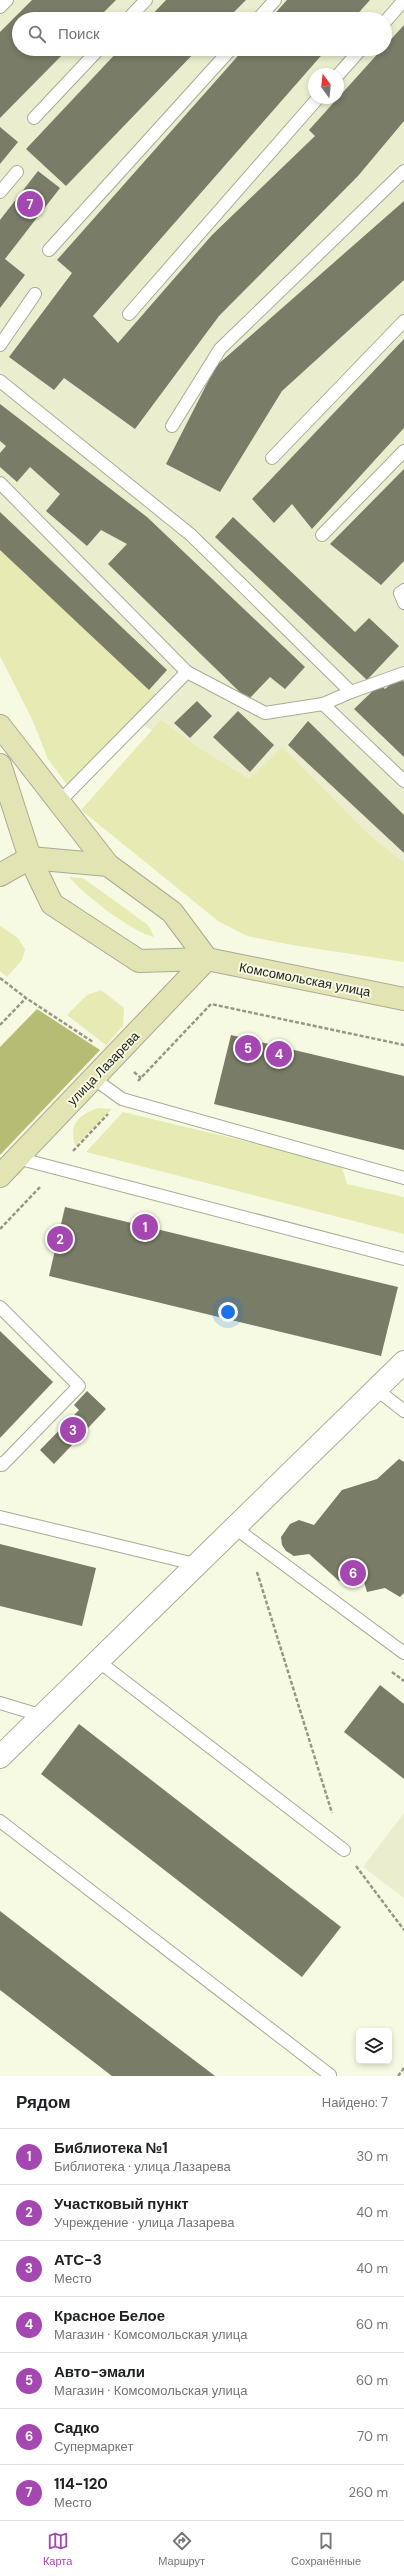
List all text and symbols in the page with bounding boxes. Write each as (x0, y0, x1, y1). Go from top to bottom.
search box (12, 12, 392, 56)
icon: search (26, 23, 48, 45)
text: Поиск (58, 24, 100, 44)
north arrow (308, 68, 344, 104)
pin: 7 (17, 189, 43, 219)
street label: Комсомольская улица (238, 958, 373, 1001)
street label: улица Лазарева (64, 1027, 144, 1109)
pin: 5 (235, 1033, 261, 1063)
pin: 4 (266, 1039, 292, 1069)
pin: 1 (132, 1212, 158, 1242)
pin: 2 (47, 1224, 73, 1254)
your location (218, 1302, 238, 1322)
pin: 3 (60, 1415, 86, 1445)
pin: 6 (340, 1558, 366, 1588)
map controls (356, 2028, 392, 2064)
button: layers (356, 2028, 392, 2064)
text: Рядом (16, 2091, 71, 2113)
text: Найдено: 7 (322, 2094, 388, 2111)
text: Библиотека №1 (54, 2138, 168, 2158)
text: 1 (27, 2148, 31, 2165)
text: 30 m (356, 2148, 388, 2165)
text: Библиотека · улица Лазарева (54, 2158, 231, 2175)
text: Участковый пункт (54, 2194, 189, 2214)
text: 2 (25, 2204, 33, 2221)
text: 40 m (356, 2204, 388, 2221)
text: Учреждение · улица Лазарева (54, 2214, 234, 2231)
text: АТС-3 (54, 2250, 102, 2270)
text: 3 (25, 2260, 33, 2277)
text: 40 m (356, 2260, 388, 2277)
text: Место (54, 2270, 92, 2287)
text: Красное Белое (54, 2306, 165, 2326)
text: 4 (25, 2316, 33, 2333)
text: 60 m (356, 2316, 388, 2333)
text: Магазин · Комсомольская улица (54, 2326, 247, 2343)
text: Авто-эмали (54, 2362, 145, 2382)
text: 5 (25, 2372, 33, 2389)
text: 60 m (356, 2372, 388, 2389)
text: Магазин · Комсомольская улица (54, 2382, 247, 2399)
text: Садко (54, 2418, 99, 2438)
text: 6 (25, 2428, 33, 2445)
text: 70 m (357, 2428, 388, 2445)
text: Супермаркет (54, 2438, 133, 2455)
text: 114-120 (54, 2474, 108, 2494)
text: 7 (26, 2484, 32, 2501)
text: 260 m (348, 2484, 388, 2501)
text: Место (54, 2494, 92, 2511)
tab: Карта (43, 2530, 72, 2568)
tab: Маршрут (158, 2530, 205, 2568)
tab: Сохранённые (291, 2530, 361, 2568)

